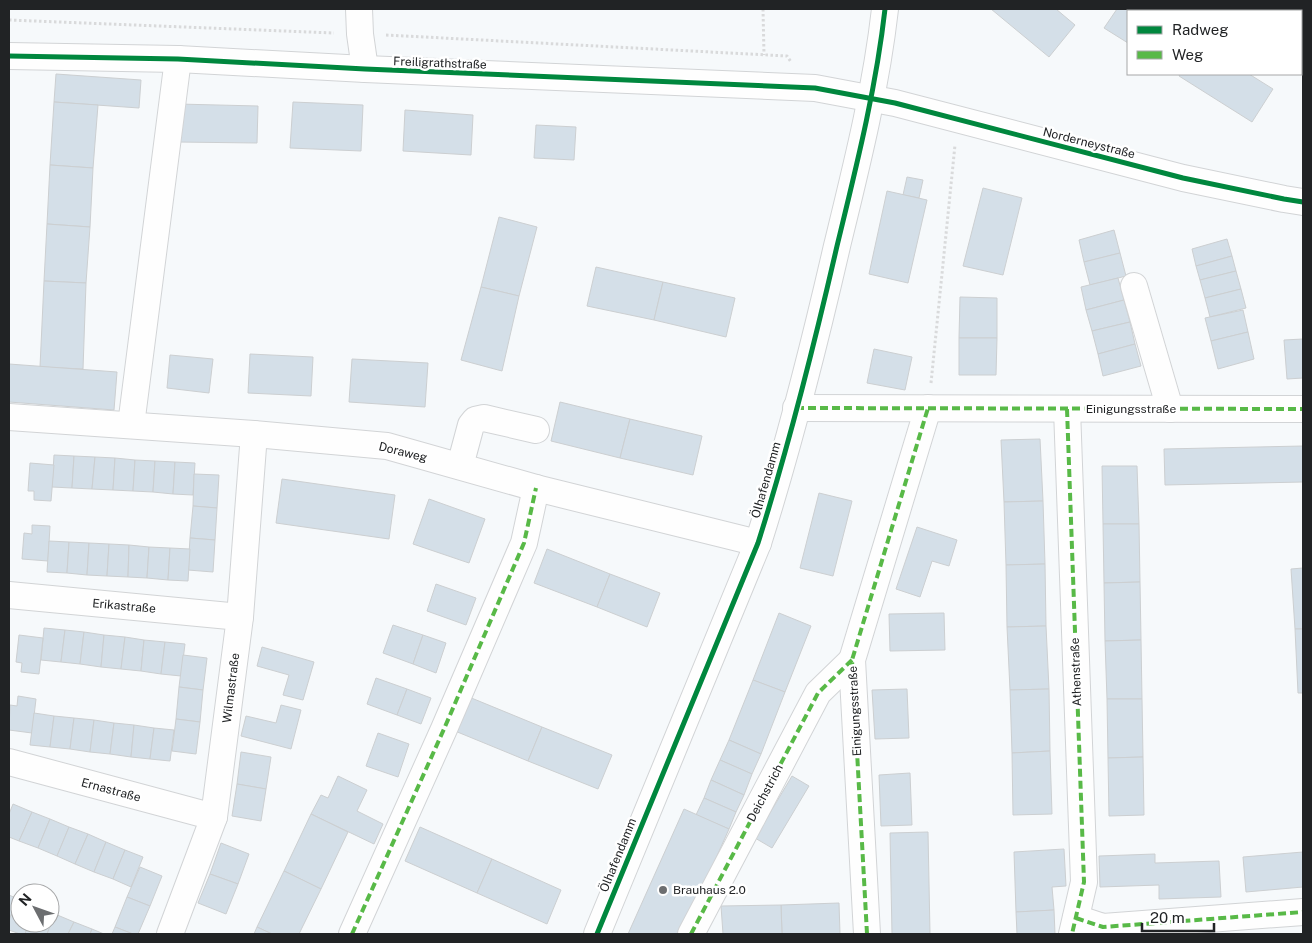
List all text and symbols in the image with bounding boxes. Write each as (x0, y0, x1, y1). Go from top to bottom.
legend (1127, 10, 1302, 75)
text: Radweg (1172, 21, 1229, 38)
text: Weg (1172, 46, 1203, 63)
street label: Freiligrathstraße (393, 54, 487, 72)
street label: Norderneystraße (1041, 125, 1137, 161)
street label: Einigungsstraße (1086, 402, 1176, 416)
street label: Doraweg (377, 439, 429, 465)
street label: Ölhafendamm (748, 440, 784, 520)
street label: Erikastraße (92, 596, 157, 616)
street label: Athenstraße (1068, 637, 1084, 707)
street label: Wilmastraße (220, 652, 242, 724)
street label: Einigungsstraße (846, 665, 864, 756)
street label: Deichstrich (744, 762, 786, 824)
street label: Ernastraße (80, 775, 142, 805)
street label: Ölhafendamm (597, 816, 639, 894)
north arrow (10, 883, 60, 933)
place label: Brauhaus 2.0 (673, 883, 746, 897)
marker: Brauhaus 2.0 (657, 884, 669, 896)
text: N (16, 890, 35, 909)
scale bar (1142, 900, 1214, 932)
text: 20 m (1150, 909, 1185, 926)

